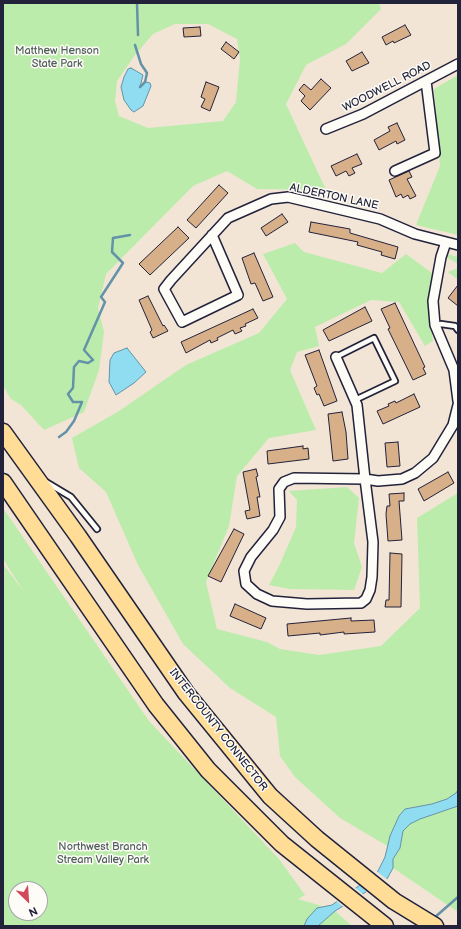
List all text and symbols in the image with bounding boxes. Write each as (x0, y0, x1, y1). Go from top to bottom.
park label: Matthew Henson State Park (15, 44, 99, 70)
street label: WOODWELL ROAD (341, 59, 433, 115)
street label: ALDERTON LANE (288, 181, 380, 213)
street label: INTERCOUNTY CONNECTOR (166, 666, 270, 794)
park label: Northwest Branch Stream Valley Park (57, 840, 149, 866)
north arrow (8, 881, 48, 921)
text: N (26, 904, 39, 919)

